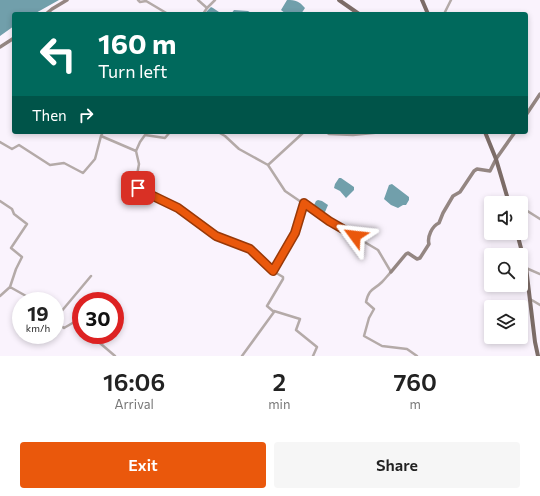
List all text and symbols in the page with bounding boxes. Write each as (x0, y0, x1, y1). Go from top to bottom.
text: 160 m (98, 26, 176, 60)
icon: left (32, 28, 84, 80)
text: Turn left (98, 60, 167, 82)
icon: right (75, 104, 97, 126)
text: Then (32, 106, 67, 124)
pin (121, 171, 155, 205)
icon: arrive (127, 177, 149, 199)
map controls (484, 196, 528, 344)
button: sound (484, 196, 528, 240)
position arrow (334, 215, 376, 257)
button: search (484, 248, 528, 292)
speed limit sign: 30 (72, 292, 124, 344)
button: layers (484, 300, 528, 344)
text: 19 (27, 301, 49, 325)
text: km/h (26, 322, 50, 334)
text: 16:06 (103, 367, 165, 396)
text: 2 (273, 367, 286, 396)
text: 760 (393, 367, 437, 396)
text: Arrival (114, 396, 154, 412)
text: min (268, 396, 290, 412)
text: m (409, 396, 421, 412)
button: Exit (20, 442, 266, 488)
button: Share (274, 442, 520, 488)

